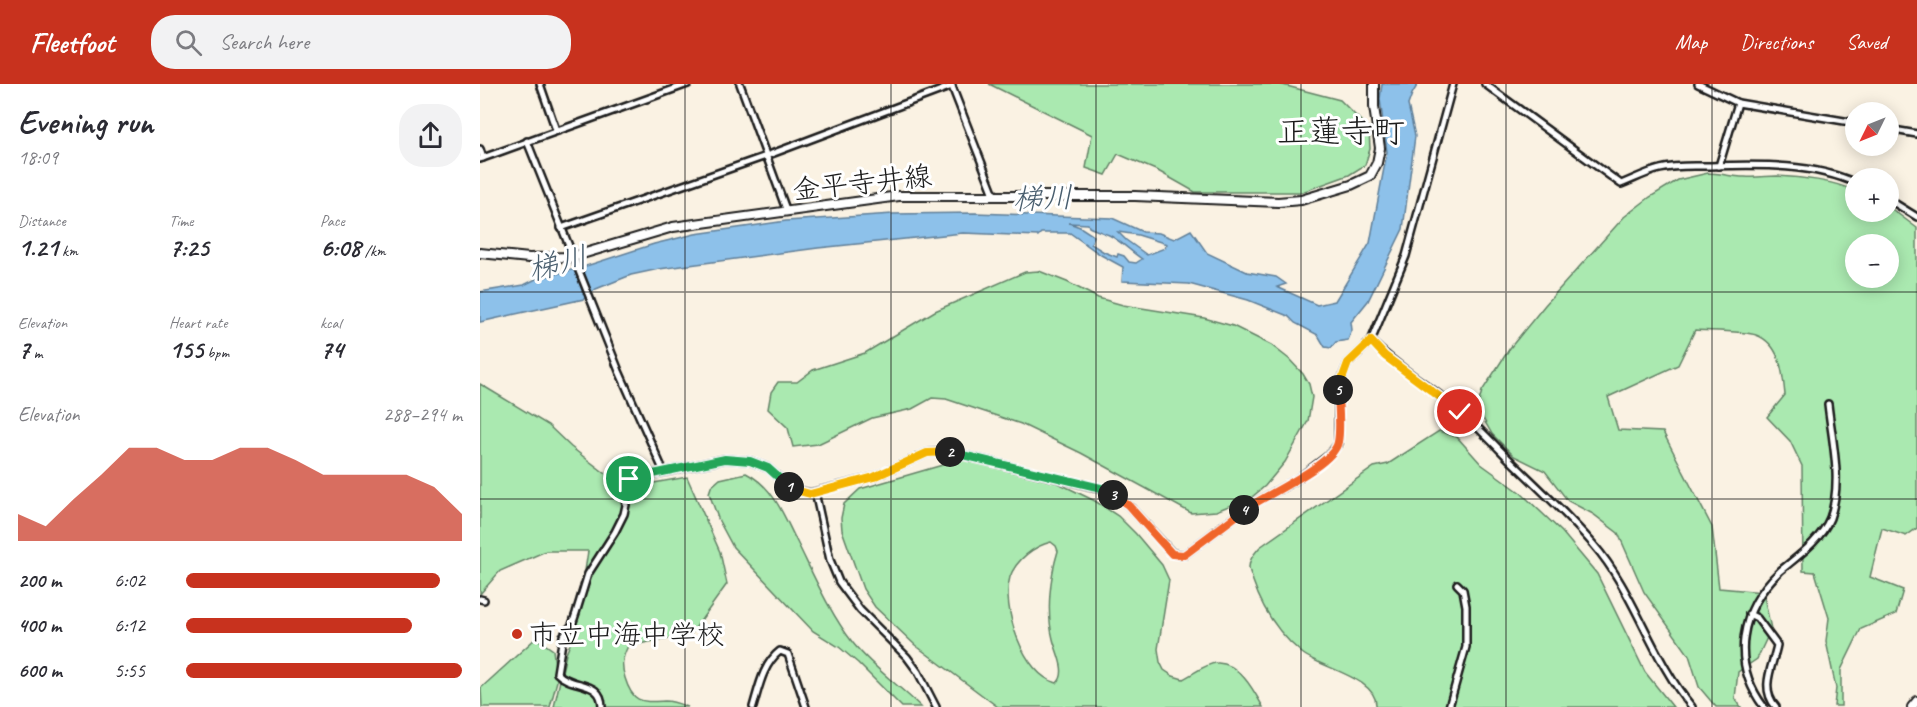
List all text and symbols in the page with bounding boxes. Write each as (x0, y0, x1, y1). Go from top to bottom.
search box (151, 15, 571, 69)
text: Fleetfoot (30, 25, 115, 60)
icon: search (172, 26, 205, 59)
text: Search here (220, 28, 309, 56)
text: Map (1675, 29, 1707, 55)
text: Directions (1740, 29, 1813, 55)
text: Saved (1846, 29, 1887, 55)
text: Evening run (18, 101, 153, 143)
north arrow (1845, 102, 1899, 156)
map controls (1845, 102, 1899, 288)
button: share (399, 104, 462, 167)
district label: 正蓮寺町 (1277, 111, 1405, 152)
text: 18:09 (18, 145, 58, 170)
street label: 金平寺井線 (791, 158, 934, 207)
button: + (1845, 168, 1899, 222)
water label: 梯川 (1012, 178, 1074, 218)
text: Distance (18, 211, 66, 231)
text: Time (169, 211, 193, 231)
text: Pace (320, 211, 345, 231)
text: 1.21 (18, 231, 58, 264)
text: 7:25 (169, 231, 209, 264)
text: 6:08 (320, 231, 361, 264)
button: − (1845, 234, 1899, 288)
water label: 梯川 (524, 237, 592, 289)
text: km (58, 241, 78, 261)
text: /km (361, 241, 386, 261)
text: Elevation (18, 313, 67, 333)
text: Heart rate (169, 313, 227, 333)
text: kcal (320, 313, 341, 333)
text: 7 (18, 333, 30, 366)
text: 155 (169, 333, 203, 366)
text: 74 (320, 333, 343, 366)
text: m (30, 343, 42, 363)
text: bpm (203, 343, 229, 363)
pin: 5 (1323, 375, 1353, 405)
text: 5 (1335, 380, 1341, 400)
pin (1434, 386, 1485, 437)
icon: check (1443, 395, 1476, 428)
text: Elevation (18, 402, 80, 427)
text: 288–294 m (383, 402, 462, 427)
pin: 2 (935, 437, 965, 467)
text: 2 (946, 442, 954, 462)
pin (603, 453, 654, 504)
icon: arrive (612, 462, 645, 495)
pin: 1 (774, 472, 804, 502)
text: 1 (785, 477, 793, 497)
pin: 3 (1098, 480, 1128, 510)
text: 3 (1109, 485, 1117, 505)
pin: 4 (1229, 495, 1259, 525)
text: 4 (1240, 500, 1248, 520)
text: 200 m (18, 568, 61, 593)
text: 6:02 (114, 568, 145, 593)
text: 400 m (18, 613, 61, 638)
text: 6:12 (114, 613, 145, 638)
place label: 市立中海中学校 (529, 617, 725, 652)
marker: 市立中海中学校 (510, 627, 524, 641)
text: 600 m (18, 658, 62, 683)
text: 5:55 (114, 658, 145, 683)

